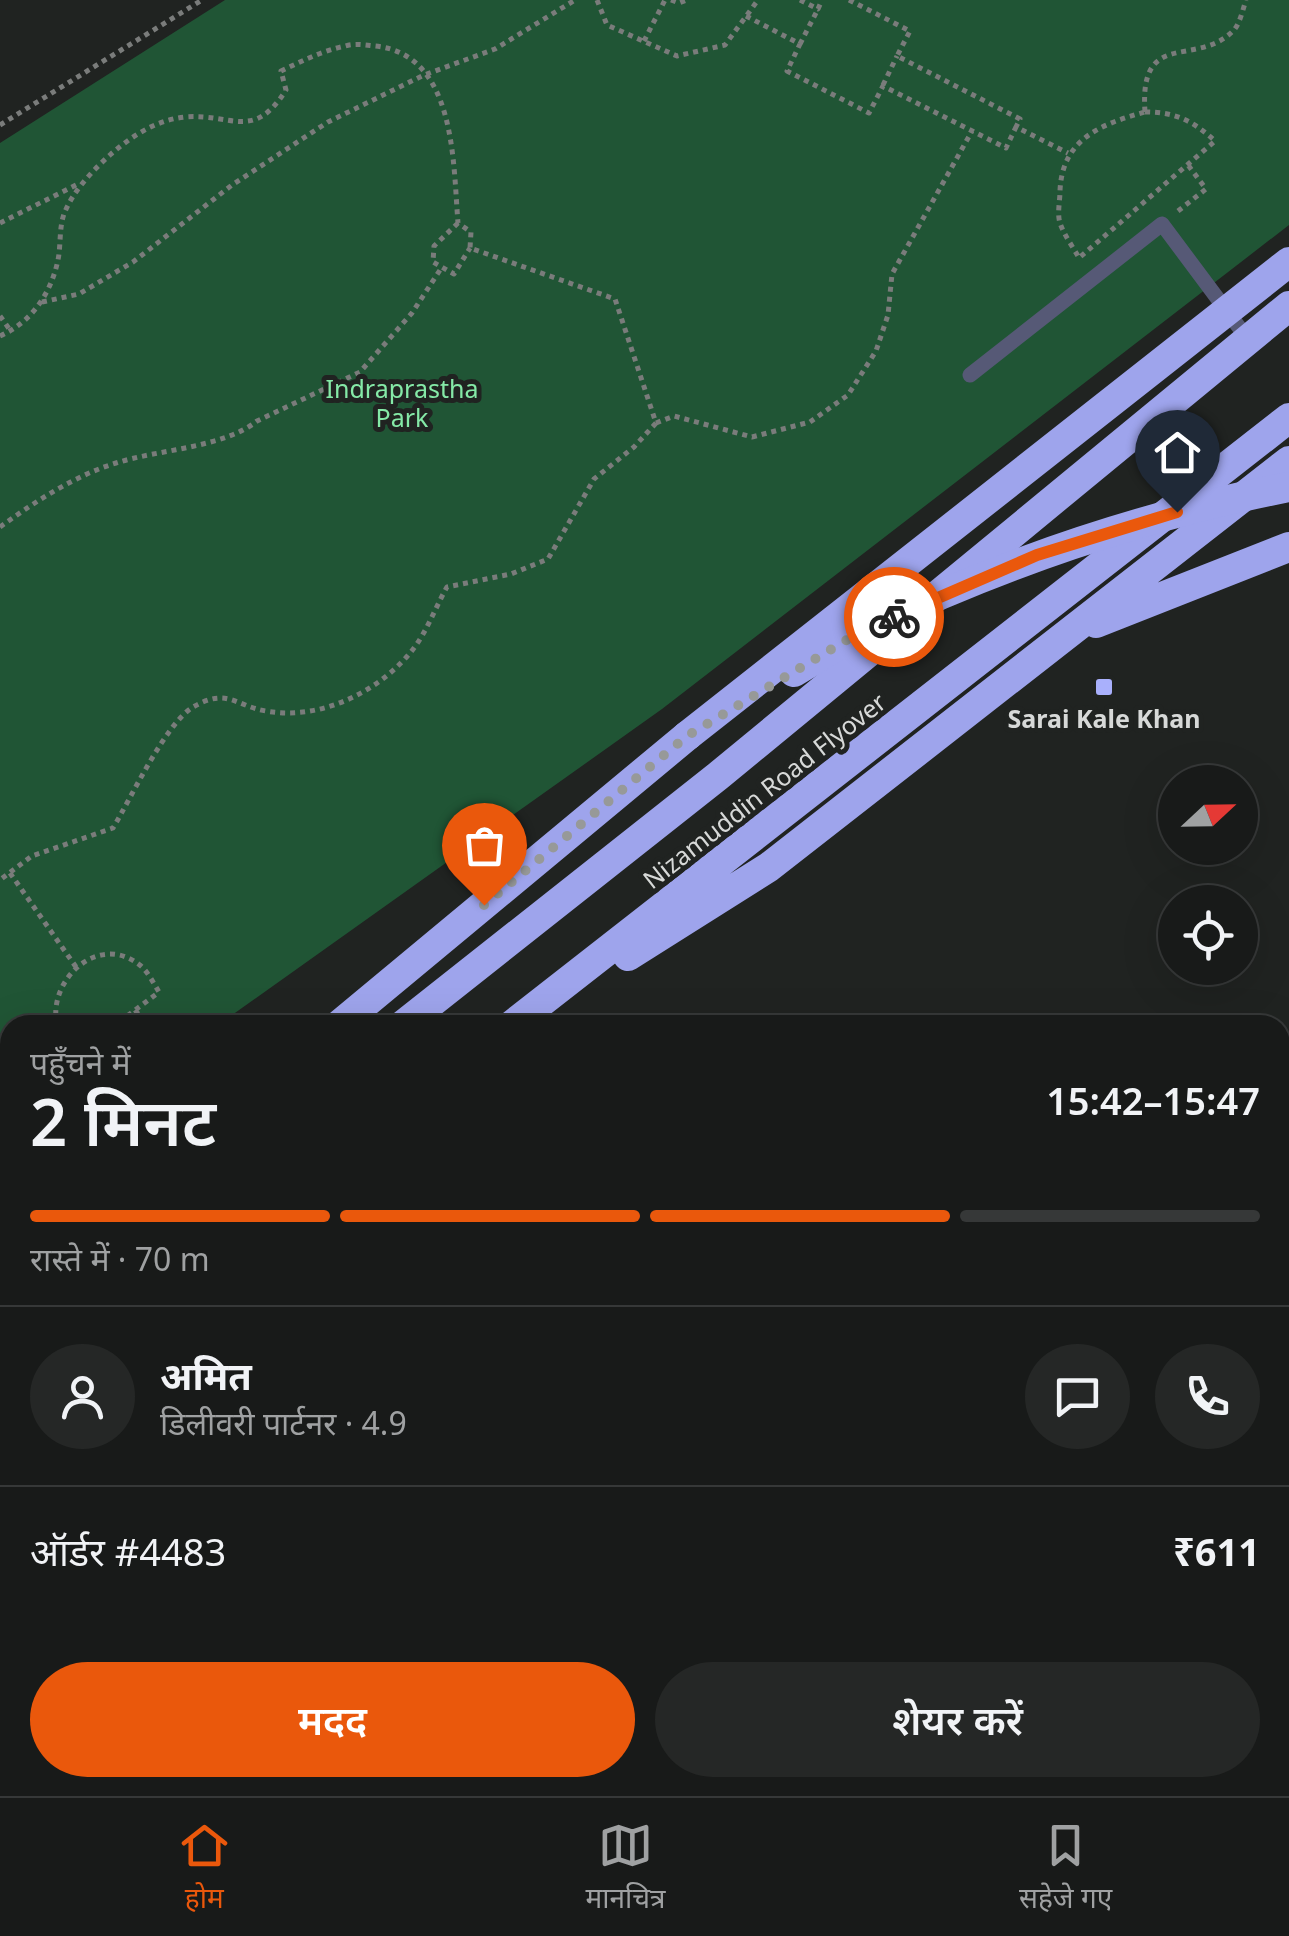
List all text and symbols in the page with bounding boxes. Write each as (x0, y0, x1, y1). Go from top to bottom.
park label: Indraprastha Park (326, 371, 478, 434)
pin (1135, 410, 1220, 513)
icon: home (1150, 425, 1205, 480)
courier (844, 567, 944, 667)
icon: bike (867, 590, 922, 645)
marker: Sarai Kale Khan (1093, 676, 1115, 698)
street label: Nizamuddin Road Flyover (635, 684, 893, 896)
place label: Sarai Kale Khan (1008, 701, 1200, 735)
north arrow (1158, 765, 1258, 865)
map controls (1158, 765, 1258, 985)
pin (442, 803, 527, 906)
icon: bag (457, 818, 512, 873)
button: locate (1158, 885, 1258, 985)
text: पहुँचने में (30, 1041, 131, 1084)
text: 15:42–15:47 (1046, 1074, 1260, 1126)
text: 2 मिनट (30, 1077, 216, 1165)
text: रास्ते में · 70 m (30, 1237, 210, 1280)
button: person (30, 1344, 135, 1449)
button: chat (1025, 1344, 1130, 1449)
button: phone (1155, 1344, 1260, 1449)
text: अमित (160, 1349, 252, 1401)
text: डिलीवरी पार्टनर · 4.9 (160, 1401, 407, 1444)
text: ऑर्डर #4483 (30, 1525, 226, 1577)
text: ₹611 (1173, 1525, 1260, 1577)
button: मदद (30, 1662, 635, 1777)
button: शेयर करें (655, 1662, 1260, 1777)
tab: होम (177, 1818, 232, 1916)
tab: मानचित्र (585, 1818, 665, 1916)
tab: सहेजे गए (1019, 1818, 1112, 1916)

